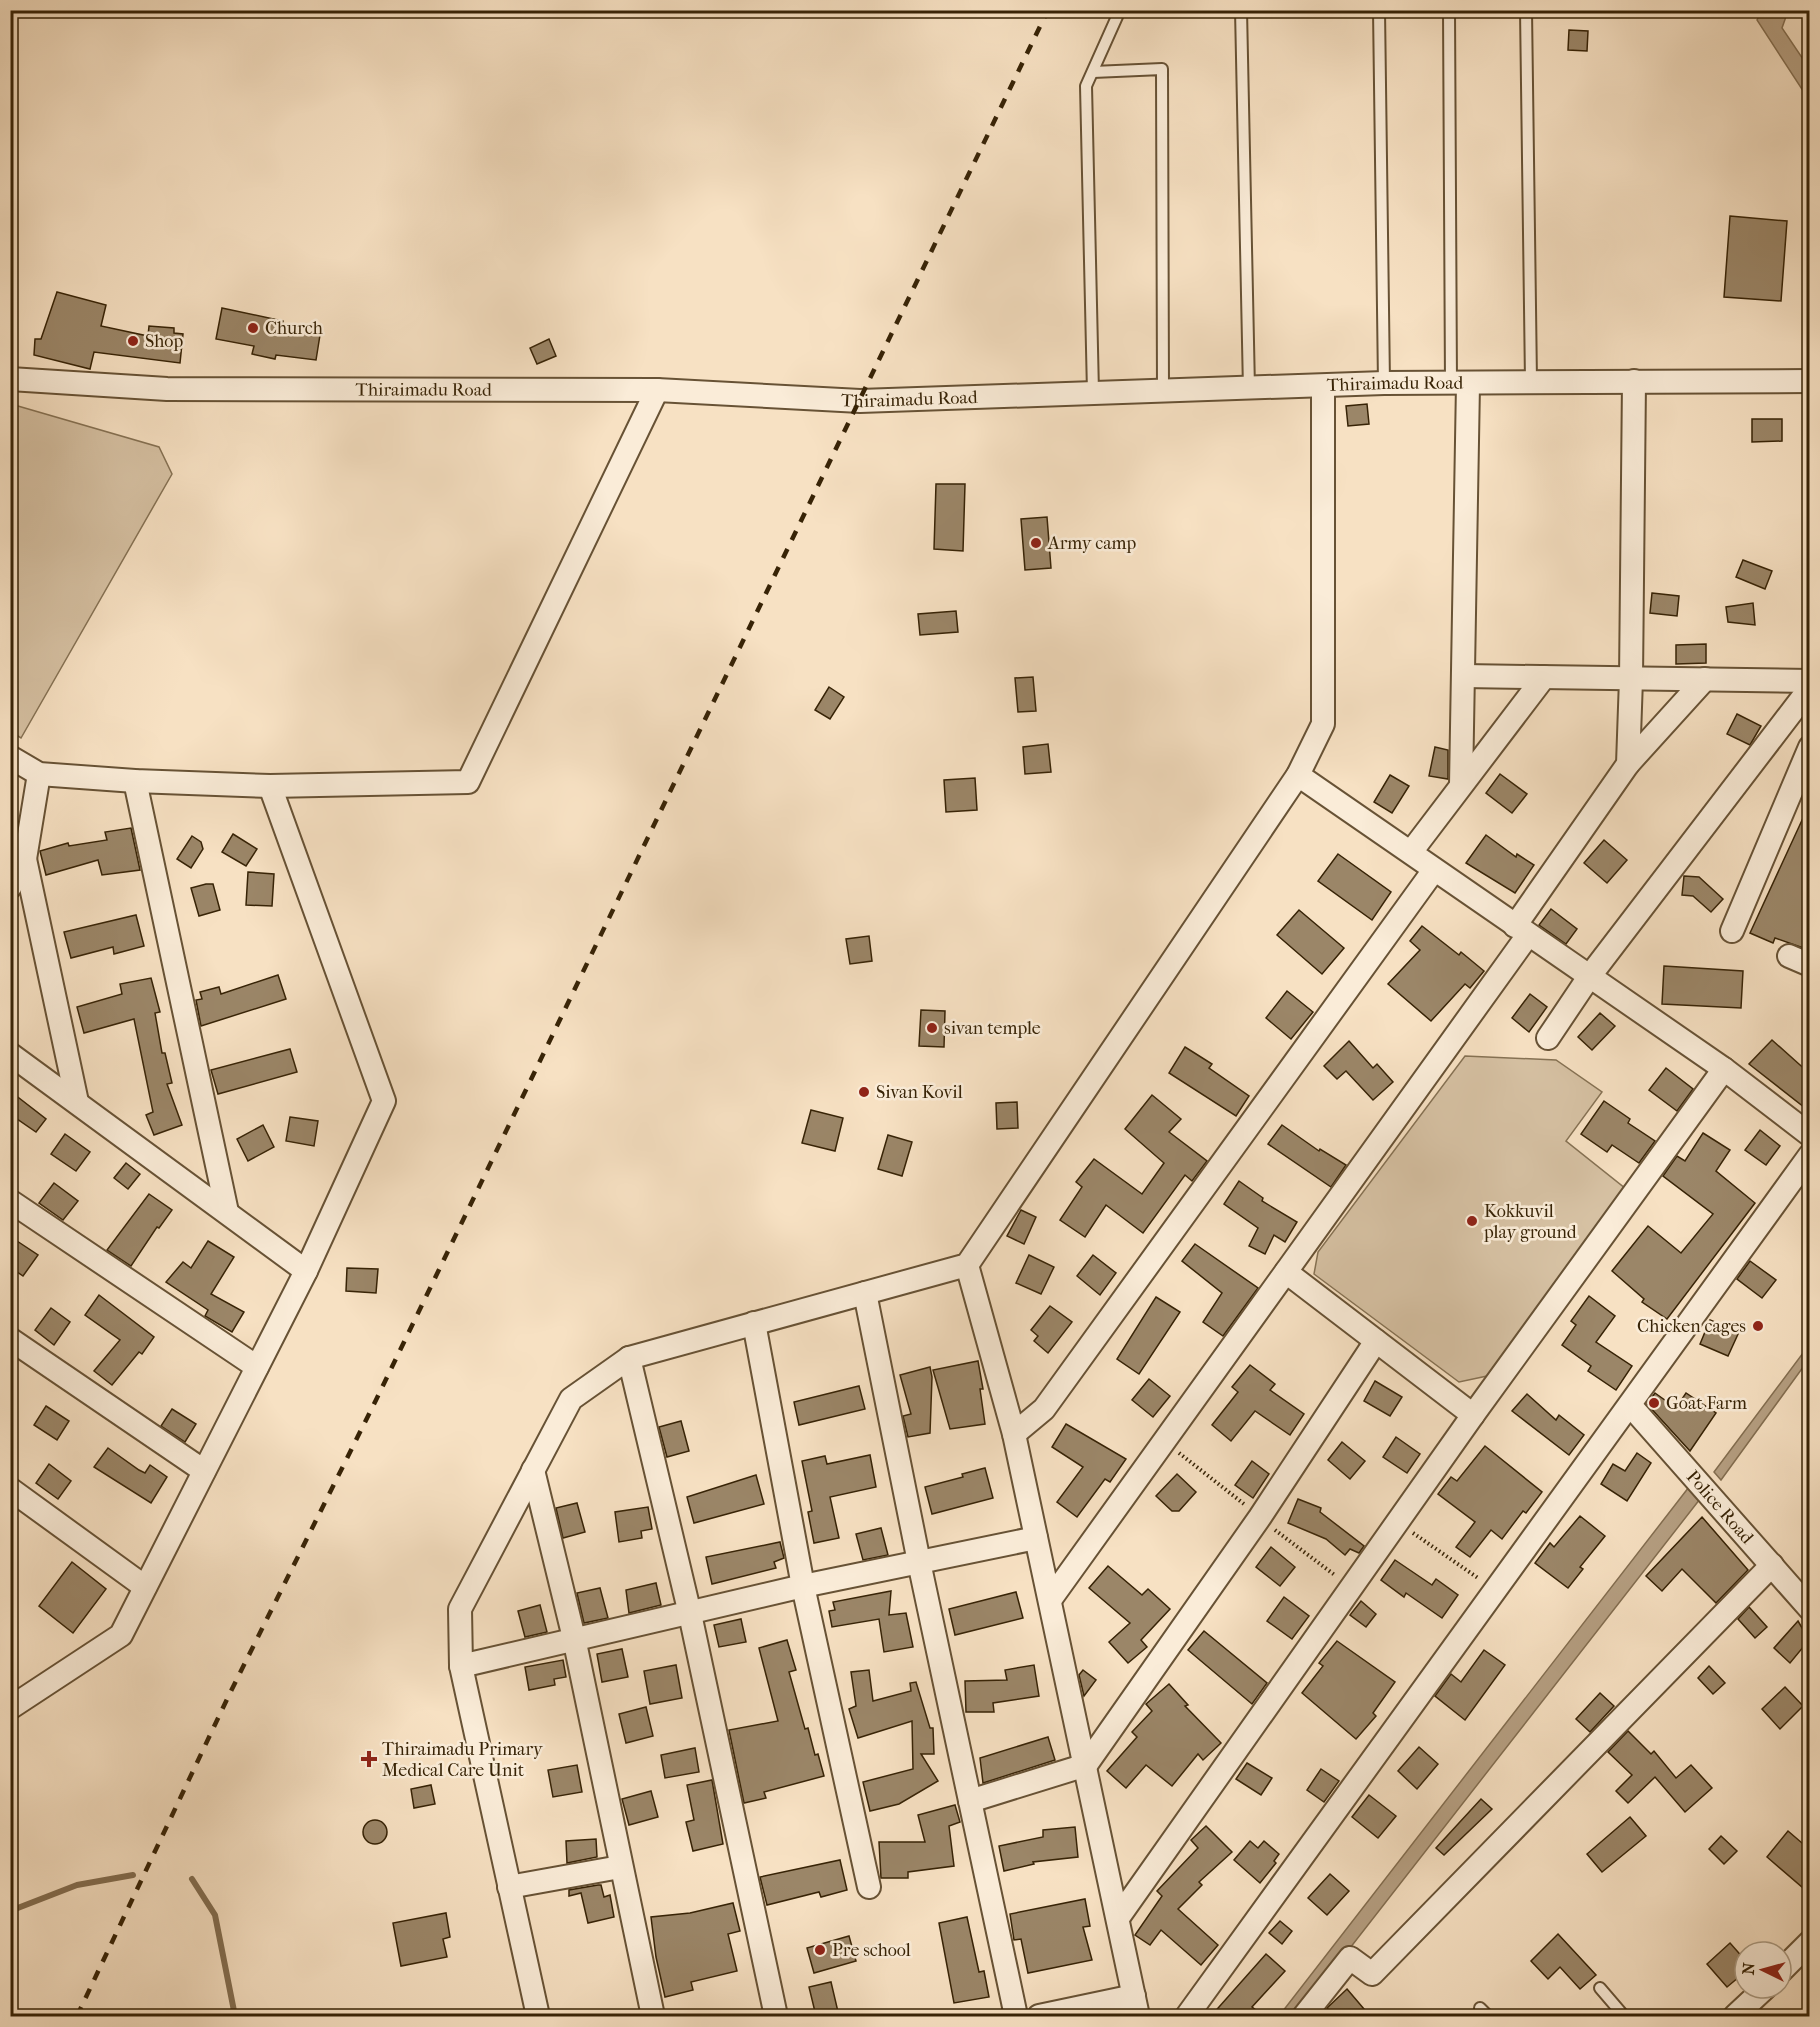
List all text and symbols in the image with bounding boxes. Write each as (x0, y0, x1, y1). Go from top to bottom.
place label: Church (265, 318, 323, 339)
marker: Church (246, 321, 260, 335)
place label: Shop (145, 331, 183, 352)
marker: Shop (126, 334, 140, 348)
street label: Thiraimadu Road (1327, 373, 1464, 396)
street label: Thiraimadu Road (355, 379, 492, 401)
street label: Thiraimadu Road (841, 387, 978, 412)
place label: Army camp (1047, 533, 1136, 554)
marker: Army camp (1029, 536, 1043, 550)
place label: sivan temple (944, 1018, 1041, 1039)
marker: sivan temple (925, 1021, 939, 1035)
place label: Sivan Kovil (876, 1082, 963, 1103)
marker: Sivan Kovil (857, 1085, 871, 1099)
place label: Kokkuvil play ground (1483, 1201, 1577, 1243)
marker: Kokkuvil play ground (1465, 1214, 1479, 1228)
place label: Chicken cages (1637, 1316, 1746, 1337)
marker: Chicken cages (1751, 1319, 1765, 1333)
place label: Goat Farm (1666, 1393, 1747, 1414)
marker: Goat Farm (1647, 1396, 1661, 1410)
street label: Police Road (1682, 1466, 1758, 1548)
place label: Thiraimadu Primary Medical Care Unit (382, 1739, 544, 1781)
marker: Thiraimadu Primary Medical Care Unit (360, 1750, 378, 1768)
place label: Pre school (832, 1940, 911, 1961)
north arrow (1733, 1940, 1793, 2000)
marker: Pre school (813, 1943, 827, 1957)
text: N (1739, 1961, 1759, 1976)

